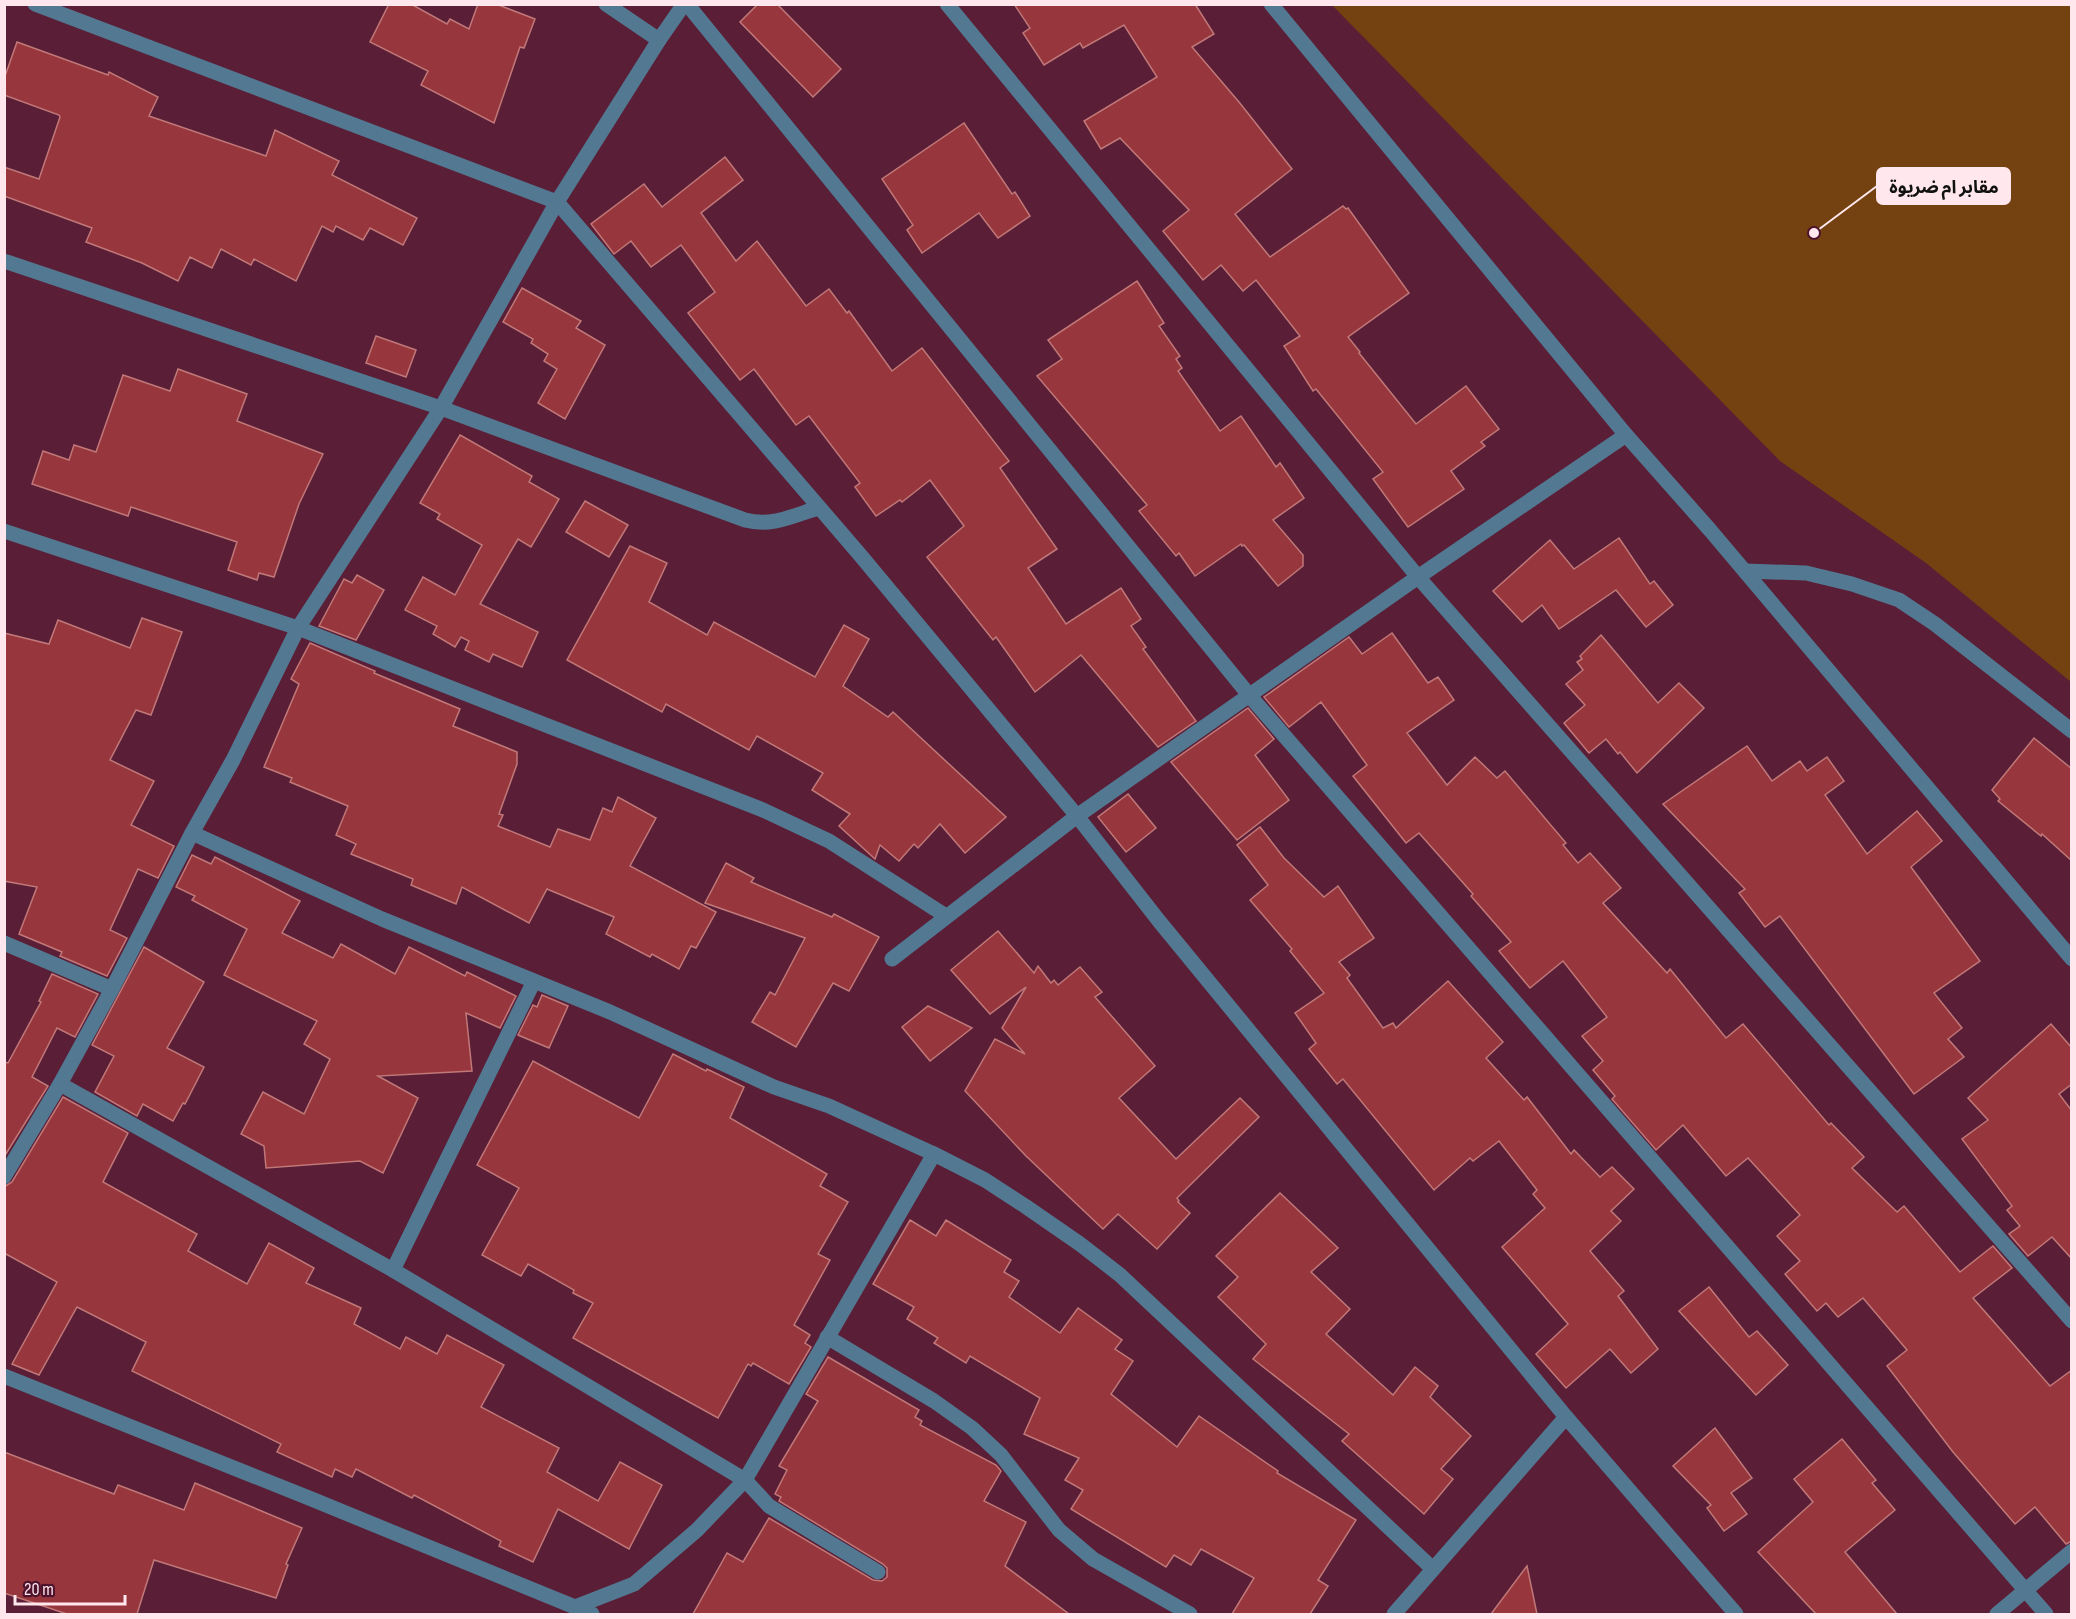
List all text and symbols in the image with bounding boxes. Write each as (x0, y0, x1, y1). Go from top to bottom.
callout: مقابر ام ضريوة (1877, 168, 2010, 204)
text: مقابر ام ضريوة (1889, 177, 1999, 200)
scale bar (15, 1568, 124, 1606)
text: 20 m (24, 1579, 54, 1600)

